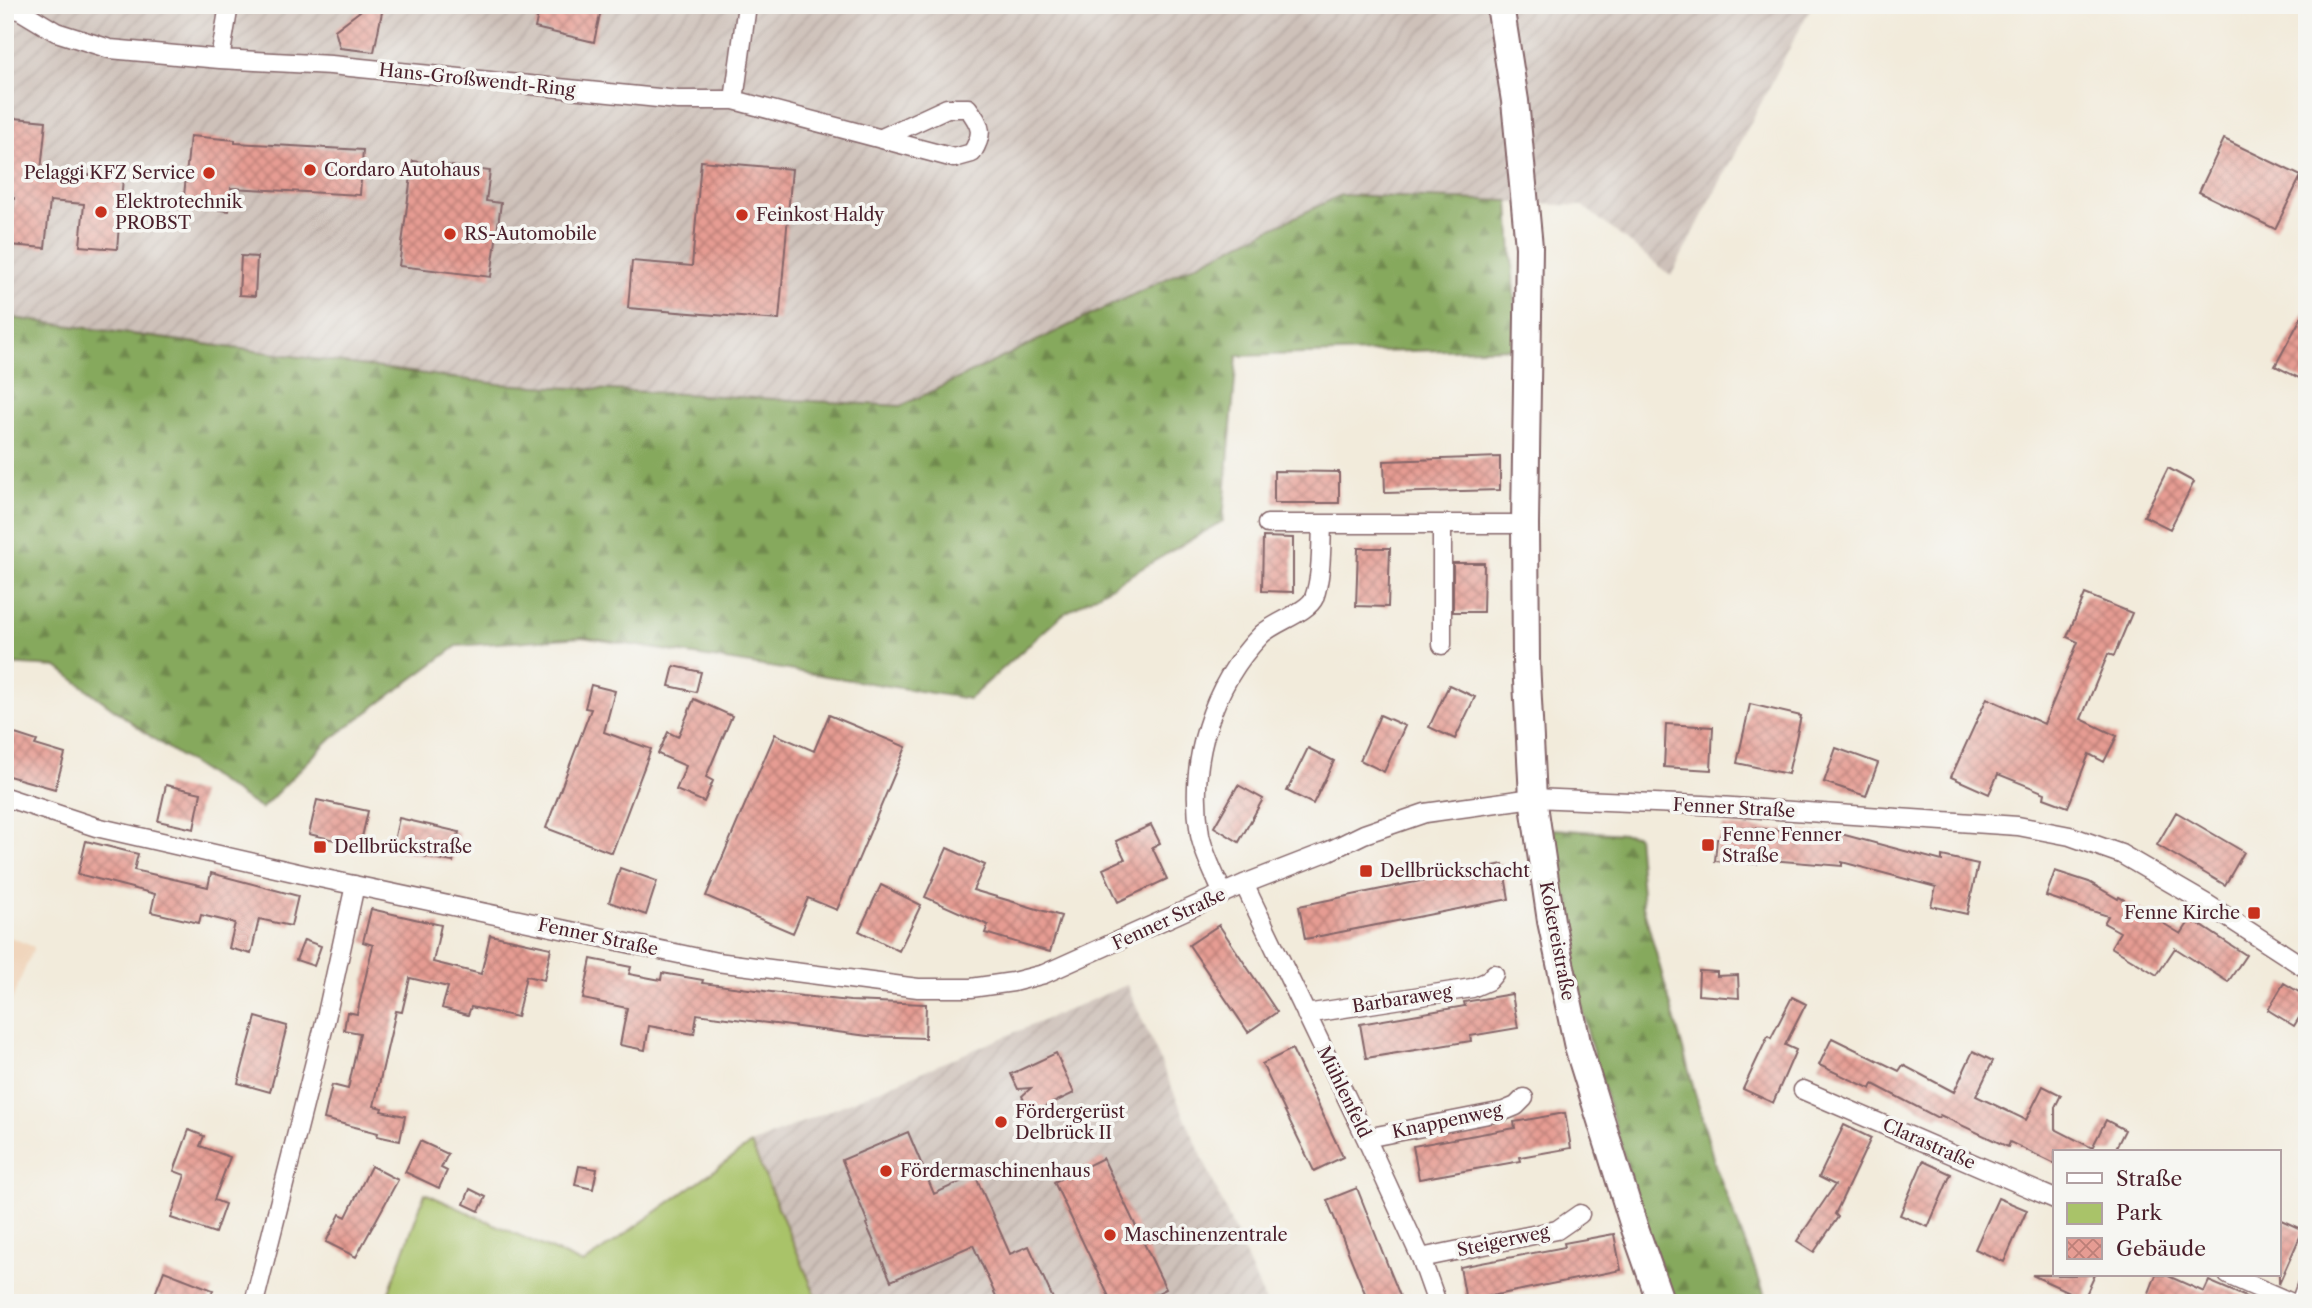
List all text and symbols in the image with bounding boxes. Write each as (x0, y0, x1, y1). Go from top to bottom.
street label: Hans-Großwendt-Ring (378, 59, 577, 101)
place label: Cordaro Autohaus (324, 159, 480, 181)
place label: Pelaggi KFZ Service (24, 162, 195, 184)
marker: Cordaro Autohaus (302, 162, 318, 178)
marker: Pelaggi KFZ Service (201, 165, 217, 181)
place label: Elektrotechnik PROBST (115, 191, 244, 234)
marker: Elektrotechnik PROBST (93, 204, 109, 220)
place label: Feinkost Haldy (756, 204, 885, 226)
marker: Feinkost Haldy (734, 207, 750, 223)
place label: RS-Automobile (464, 223, 597, 245)
marker: RS-Automobile (442, 226, 458, 242)
street label: Fenner Straße (1672, 794, 1796, 822)
place label: Fenne Fenner Straße (1722, 824, 1842, 867)
place label: Dellbrückstraße (334, 836, 472, 858)
marker: Fenne Fenner Straße (1700, 837, 1716, 853)
marker: Dellbrückstraße (312, 839, 328, 855)
place label: Dellbrückschacht (1380, 860, 1530, 882)
marker: Dellbrückschacht (1358, 863, 1374, 879)
street label: Kokereistraße (1535, 880, 1579, 1002)
street label: Fenner Straße (1109, 883, 1229, 955)
place label: Fenne Kirche (2124, 902, 2240, 924)
marker: Fenne Kirche (2246, 905, 2262, 921)
street label: Fenner Straße (536, 914, 660, 960)
street label: Barbaraweg (1351, 980, 1454, 1018)
street label: Mühlenfeld (1312, 1043, 1376, 1141)
street label: Knappenweg (1390, 1099, 1504, 1143)
place label: Fördergerüst Delbrück II (1015, 1101, 1125, 1144)
marker: Fördergerüst Delbrück II (993, 1114, 1009, 1130)
street label: Clarastraße (1879, 1114, 1979, 1174)
legend (2053, 1150, 2280, 1276)
place label: Fördermaschinenhaus (900, 1160, 1091, 1182)
marker: Fördermaschinenhaus (878, 1163, 894, 1179)
text: Straße (2116, 1166, 2182, 1191)
text: Park (2116, 1200, 2162, 1225)
street label: Steigerweg (1455, 1220, 1552, 1262)
place label: Maschinenzentrale (1124, 1224, 1288, 1246)
marker: Maschinenzentrale (1102, 1227, 1118, 1243)
text: Gebäude (2116, 1236, 2206, 1261)

